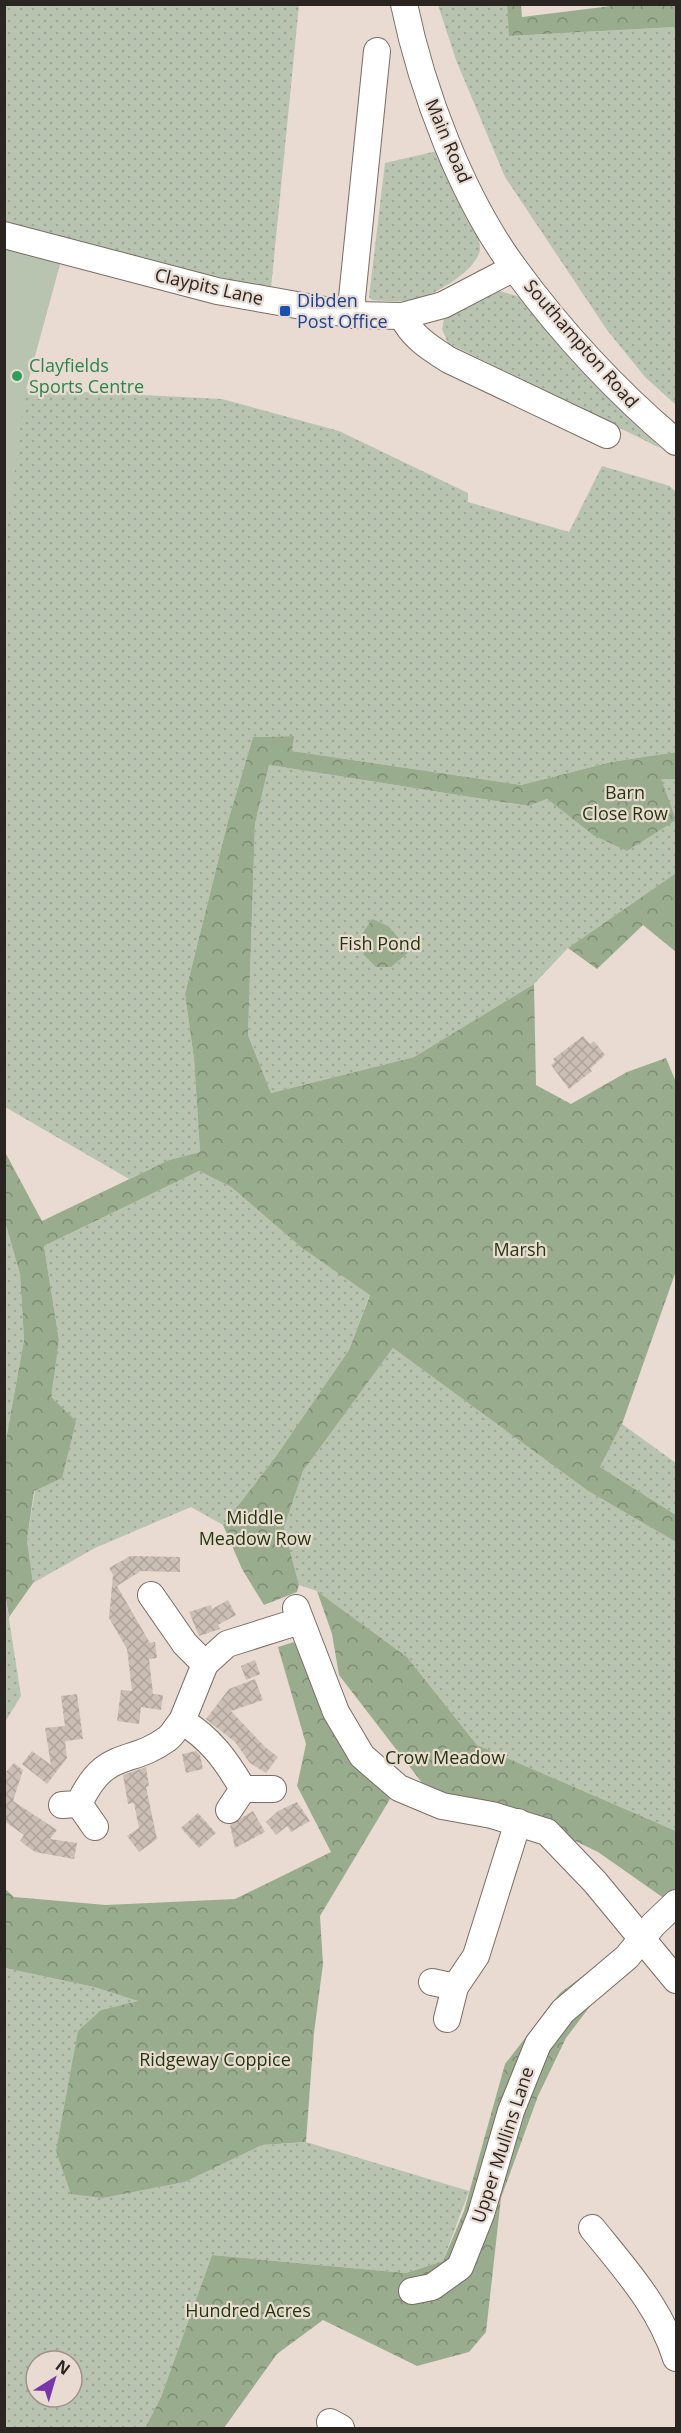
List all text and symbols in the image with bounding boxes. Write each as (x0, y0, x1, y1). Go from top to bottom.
street label: Main Road (420, 95, 477, 186)
street label: Claypits Lane (153, 262, 266, 310)
street label: Southampton Road (519, 274, 644, 413)
place label: Dibden Post Office (297, 288, 388, 333)
marker: Dibden Post Office (278, 304, 292, 318)
place label: Clayfields Sports Centre (29, 353, 144, 398)
marker: Clayfields Sports Centre (10, 369, 24, 383)
park label: Barn Close Row (582, 780, 668, 825)
park label: Fish Pond (339, 931, 421, 955)
park label: Marsh (493, 1237, 547, 1261)
park label: Middle Meadow Row (199, 1505, 311, 1550)
park label: Crow Meadow (385, 1745, 505, 1769)
park label: Ridgeway Coppice (139, 2047, 291, 2071)
street label: Upper Mullins Lane (465, 2063, 539, 2226)
park label: Hundred Acres (185, 2298, 311, 2322)
north arrow (24, 2349, 84, 2409)
text: N (51, 2354, 75, 2380)

